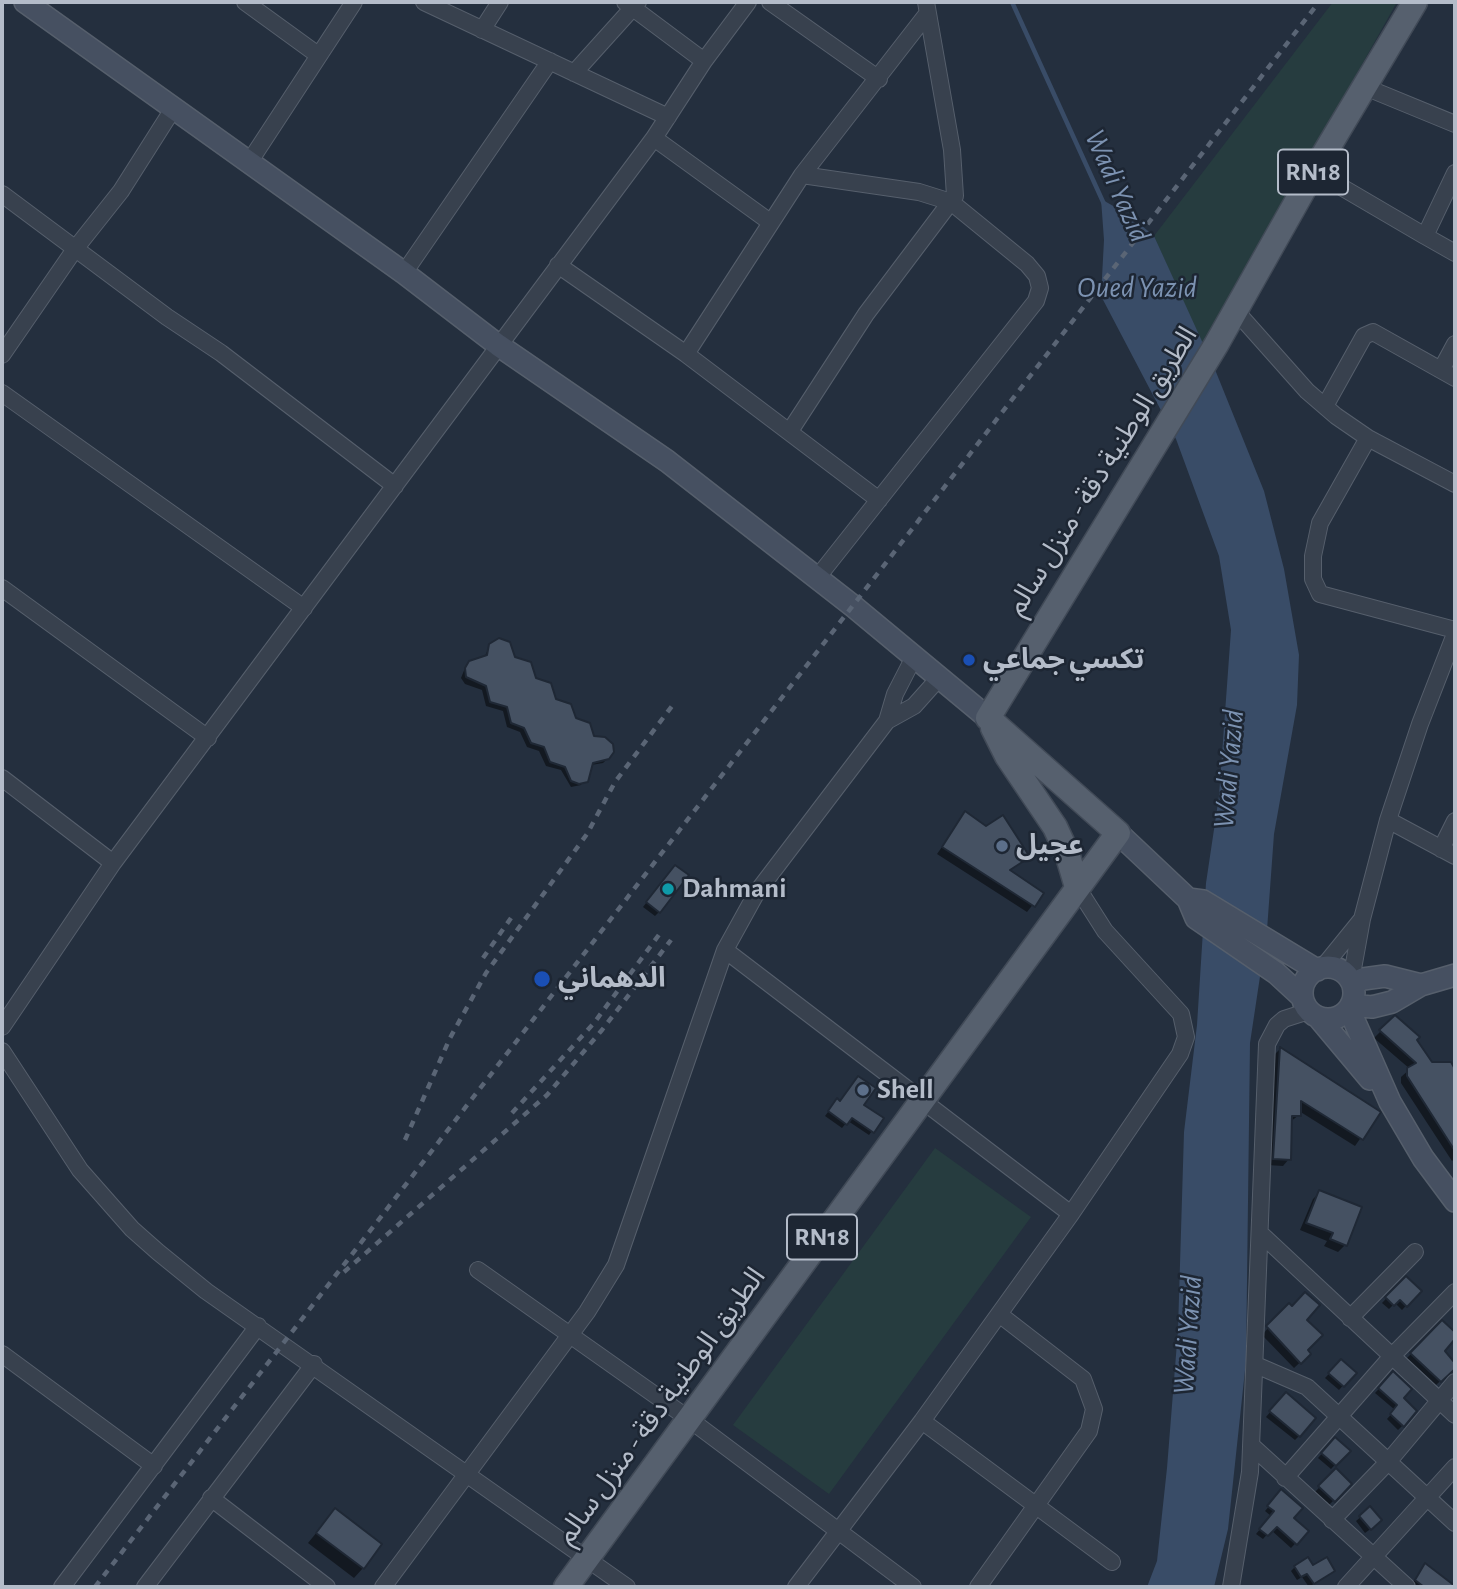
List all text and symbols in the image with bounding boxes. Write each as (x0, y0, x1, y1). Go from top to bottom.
water label: Wadi Yazid (1076, 124, 1158, 248)
road number: RN18 (1278, 150, 1348, 195)
water label: Oued Yazid (1077, 270, 1197, 306)
street label: الطريق الوطنية دقة - منزل سالم (999, 320, 1205, 622)
place label: تكسي جماعي (983, 643, 1144, 677)
marker: تكسي جماعي (961, 652, 977, 668)
water label: Wadi Yazid (1206, 708, 1252, 830)
place label: عجيل (1016, 829, 1084, 863)
marker: عجيل (994, 838, 1010, 854)
place label: Dahmani (682, 872, 786, 906)
marker: Dahmani (660, 881, 676, 897)
place label: الدهماني (558, 962, 666, 996)
marker: الدهماني (532, 969, 552, 989)
place label: Shell (877, 1073, 934, 1107)
marker: Shell (855, 1082, 871, 1098)
road number: RN18 (787, 1214, 857, 1260)
street label: الطريق الوطنية دقة - منزل سالم (549, 1261, 773, 1551)
water label: Wadi Yazid (1166, 1274, 1210, 1396)

